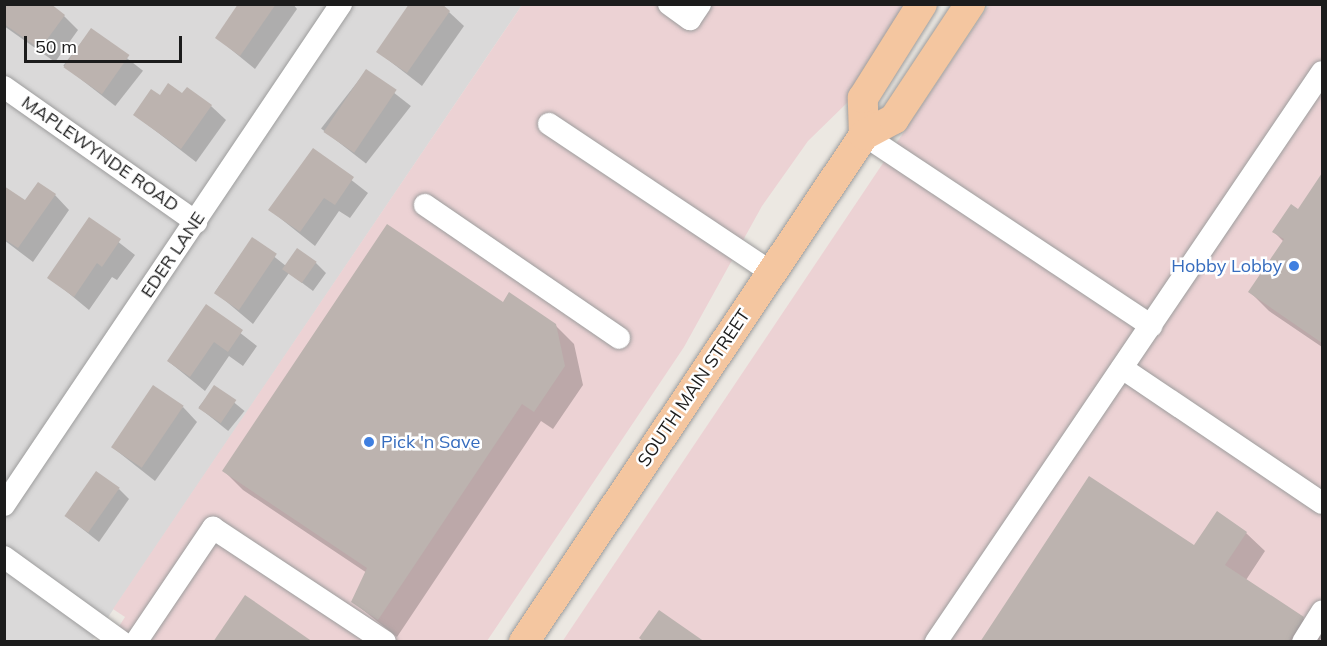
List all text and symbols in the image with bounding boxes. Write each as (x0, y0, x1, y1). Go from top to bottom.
scale bar (27, 24, 184, 62)
text: 50 m (35, 35, 77, 58)
street label: MAPLEWYNDE ROAD (17, 92, 183, 216)
street label: EDER LANE (137, 208, 209, 302)
place label: Hobby Lobby (1171, 255, 1282, 277)
marker: Hobby Lobby (1287, 259, 1301, 273)
street label: SOUTH MAIN STREET (633, 305, 755, 471)
place label: Pick 'n Save (381, 431, 480, 453)
marker: Pick 'n Save (362, 435, 376, 449)

